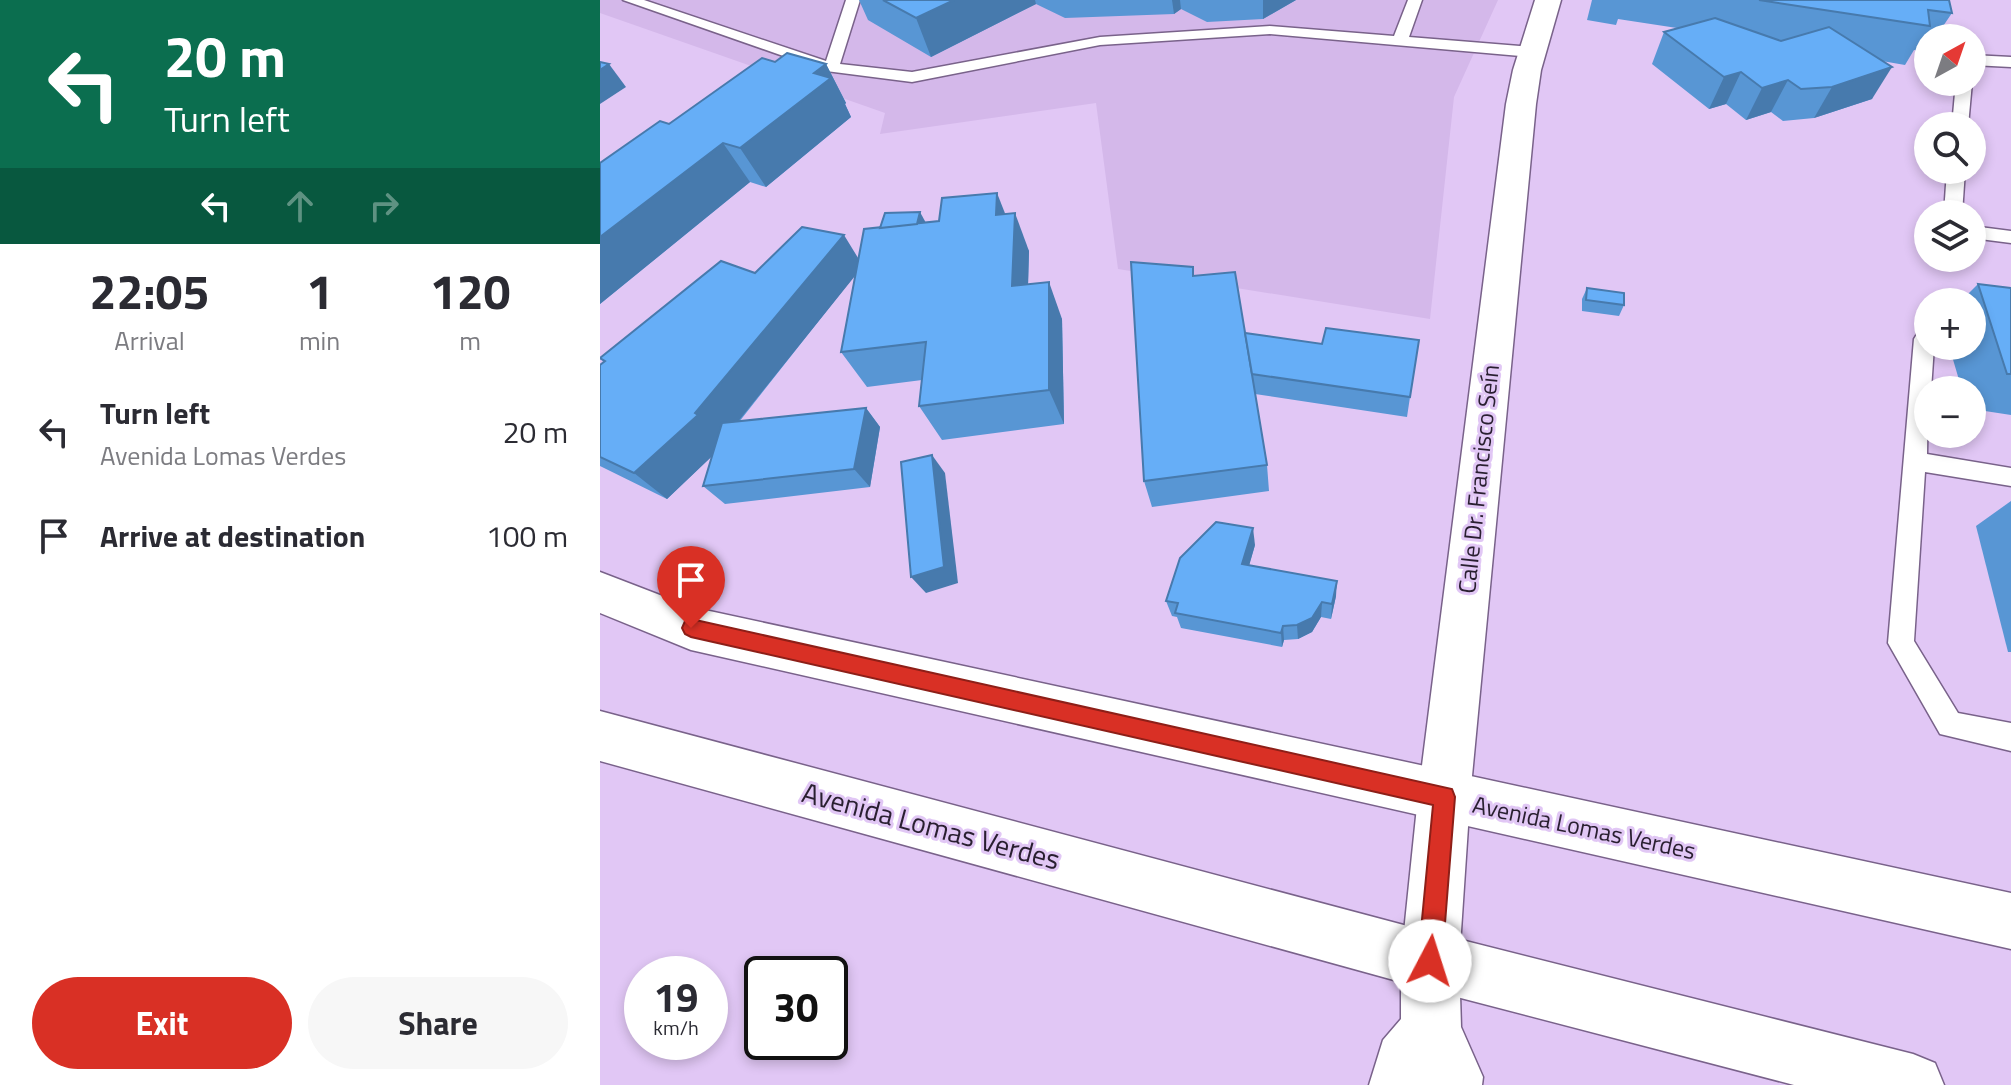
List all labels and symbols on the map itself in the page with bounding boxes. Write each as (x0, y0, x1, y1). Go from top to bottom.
north arrow (1914, 24, 1986, 96)
street label: Calle Dr. Francisco Seín (1448, 363, 1508, 595)
pin (657, 546, 725, 628)
street label: Avenida Lomas Verdes (797, 770, 1065, 881)
street label: Avenida Lomas Verdes (1469, 786, 1699, 868)
position arrow (1388, 919, 1472, 1003)
speed limit sign: 30 (744, 956, 848, 1060)

